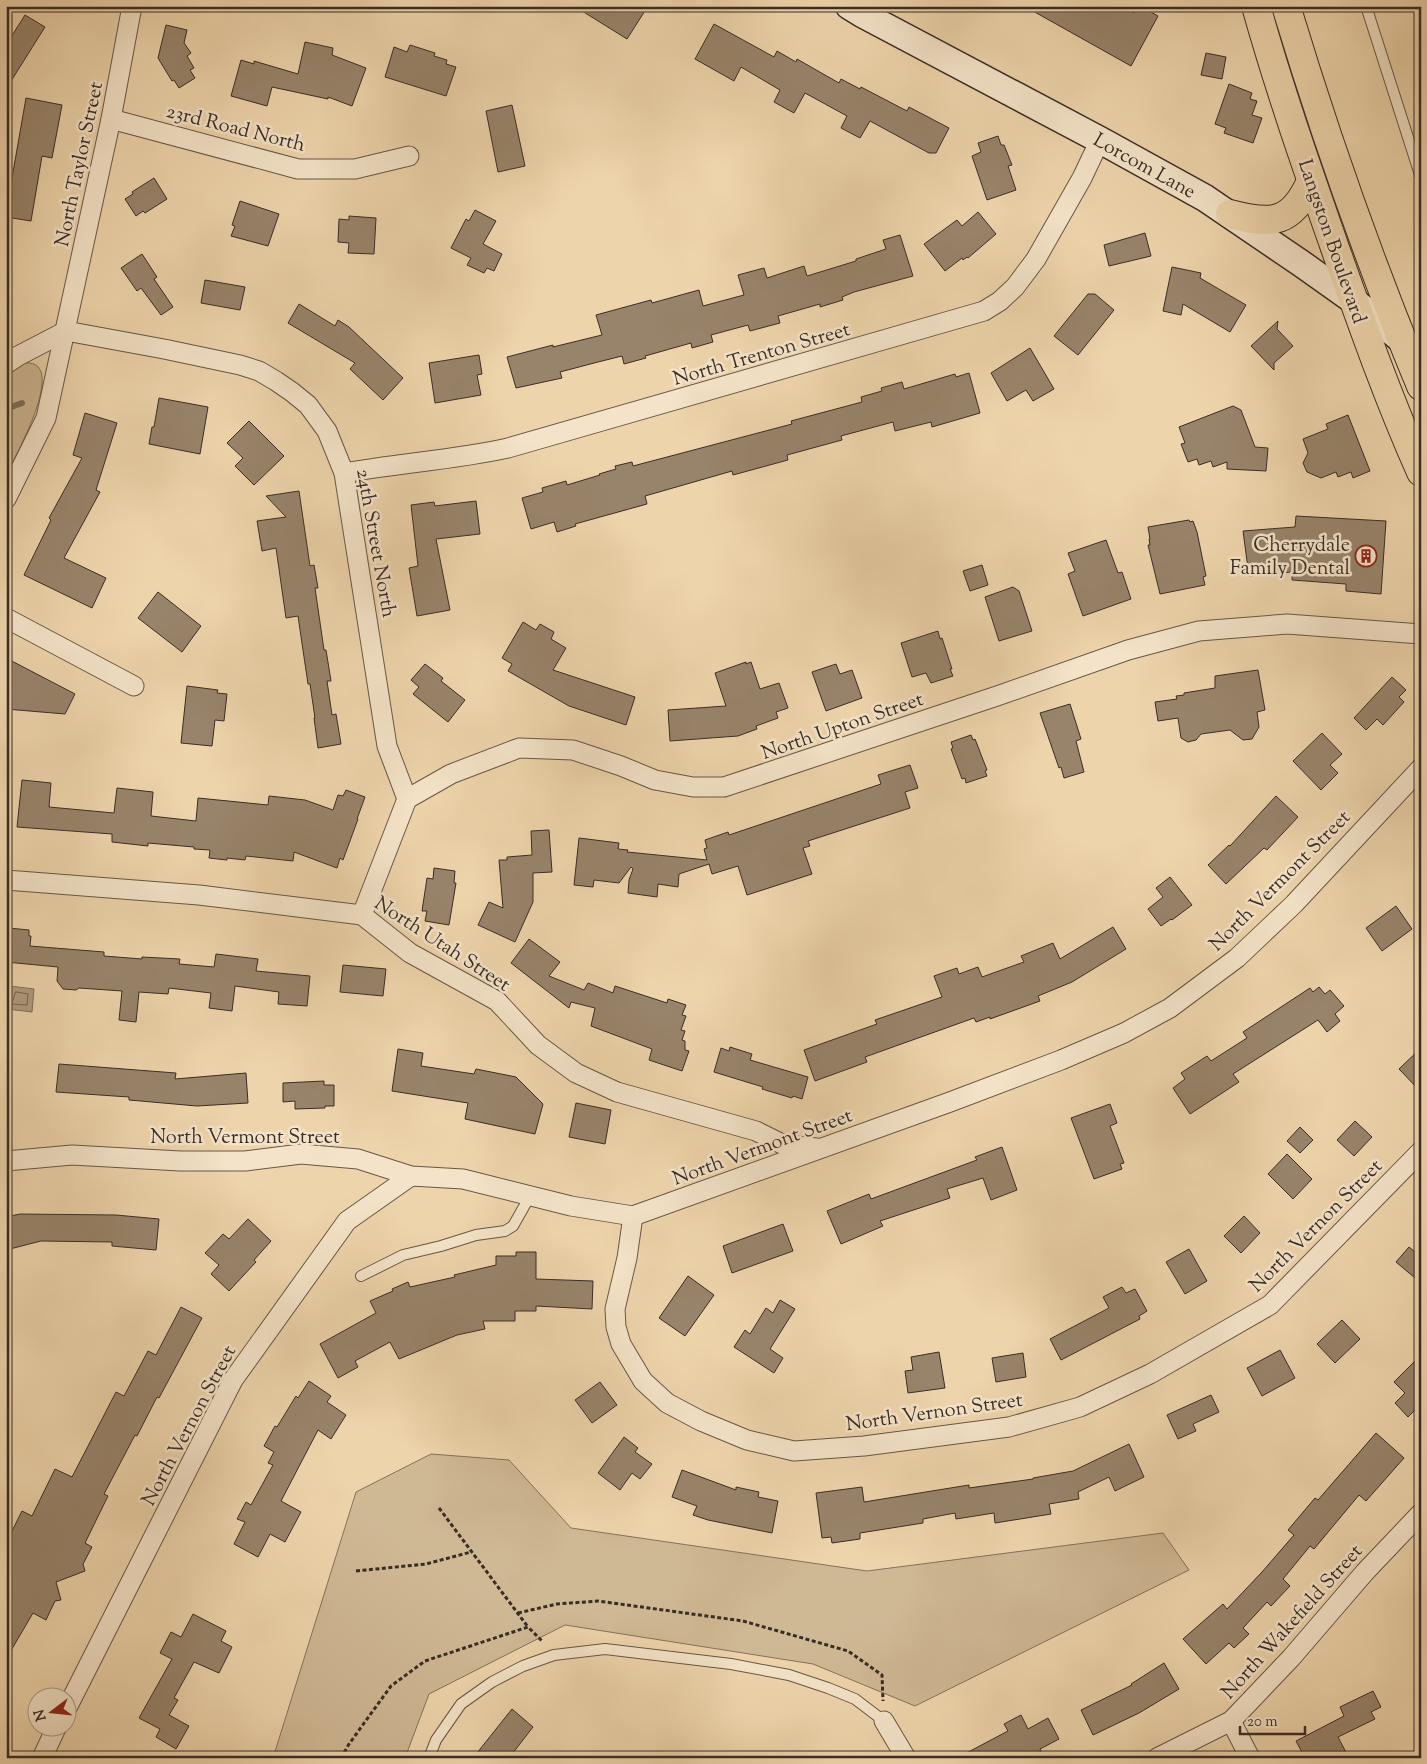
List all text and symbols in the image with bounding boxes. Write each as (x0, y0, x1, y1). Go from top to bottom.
street label: North Taylor Street (49, 79, 112, 250)
street label: 23rd Road North (163, 98, 308, 161)
street label: Lorcom Lane (1087, 127, 1200, 207)
street label: Langston Boulevard (1289, 156, 1372, 328)
street label: North Trenton Street (670, 316, 854, 395)
street label: 24th Street North (347, 467, 402, 620)
place label: Cherrydale Family Dental (1230, 532, 1350, 584)
building icon: Cherrydale Family Dental (1354, 544, 1378, 568)
street label: North Upton Street (758, 686, 928, 769)
street label: North Vermont Street (1203, 804, 1358, 959)
street label: North Utah Street (368, 890, 515, 1000)
street label: North Vermont Street (669, 1102, 857, 1194)
street label: North Vermont Street (150, 1124, 340, 1153)
street label: North Vernon Street (1243, 1153, 1390, 1300)
street label: North Vernon Street (136, 1341, 245, 1512)
street label: North Vernon Street (844, 1387, 1025, 1440)
street label: North Wakefield Street (1215, 1539, 1371, 1707)
north arrow (28, 1686, 78, 1736)
scale bar (1240, 1704, 1304, 1736)
text: N (30, 1707, 53, 1723)
text: 20 m (1247, 1712, 1278, 1733)

